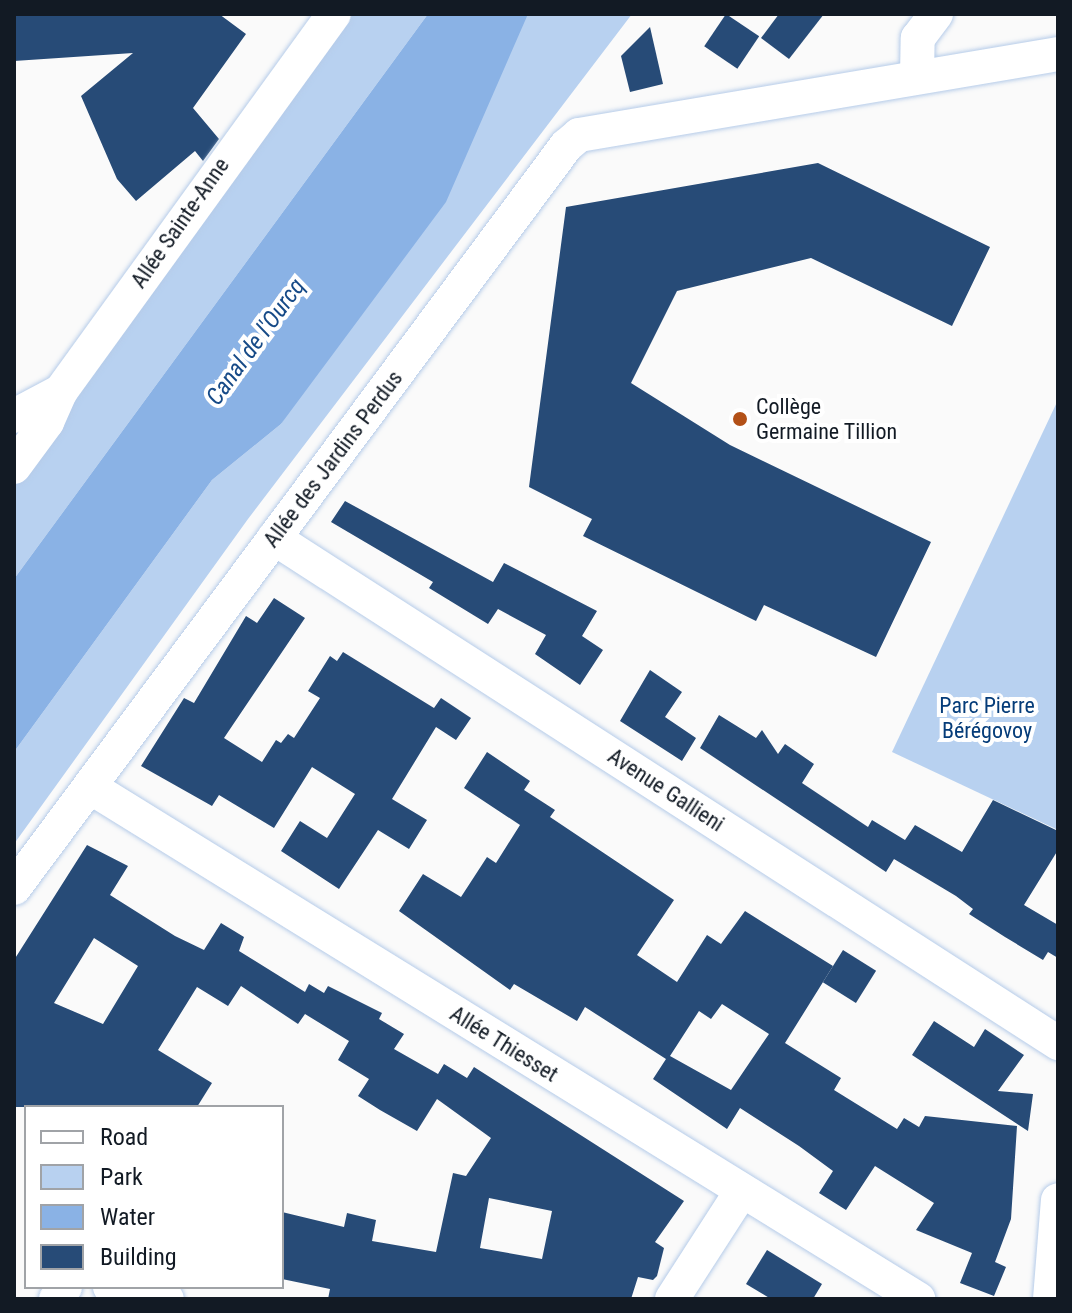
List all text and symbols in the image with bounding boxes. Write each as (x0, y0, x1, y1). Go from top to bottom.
street label: Allée Sainte-Anne (125, 153, 235, 293)
water label: Canal de l'Ourcq (200, 273, 312, 411)
street label: Allée des Jardins Perdus (258, 365, 408, 553)
place label: Collège Germaine Tillion (756, 393, 898, 444)
marker: Collège Germaine Tillion (731, 410, 749, 428)
park label: Parc Pierre Bérégovoy (939, 692, 1035, 744)
street label: Avenue Gallieni (603, 743, 729, 837)
street label: Allée Thiesset (445, 1000, 563, 1088)
legend (24, 1105, 284, 1289)
text: Road (100, 1123, 148, 1151)
text: Park (100, 1163, 143, 1191)
text: Water (100, 1203, 155, 1231)
text: Building (100, 1243, 177, 1271)

